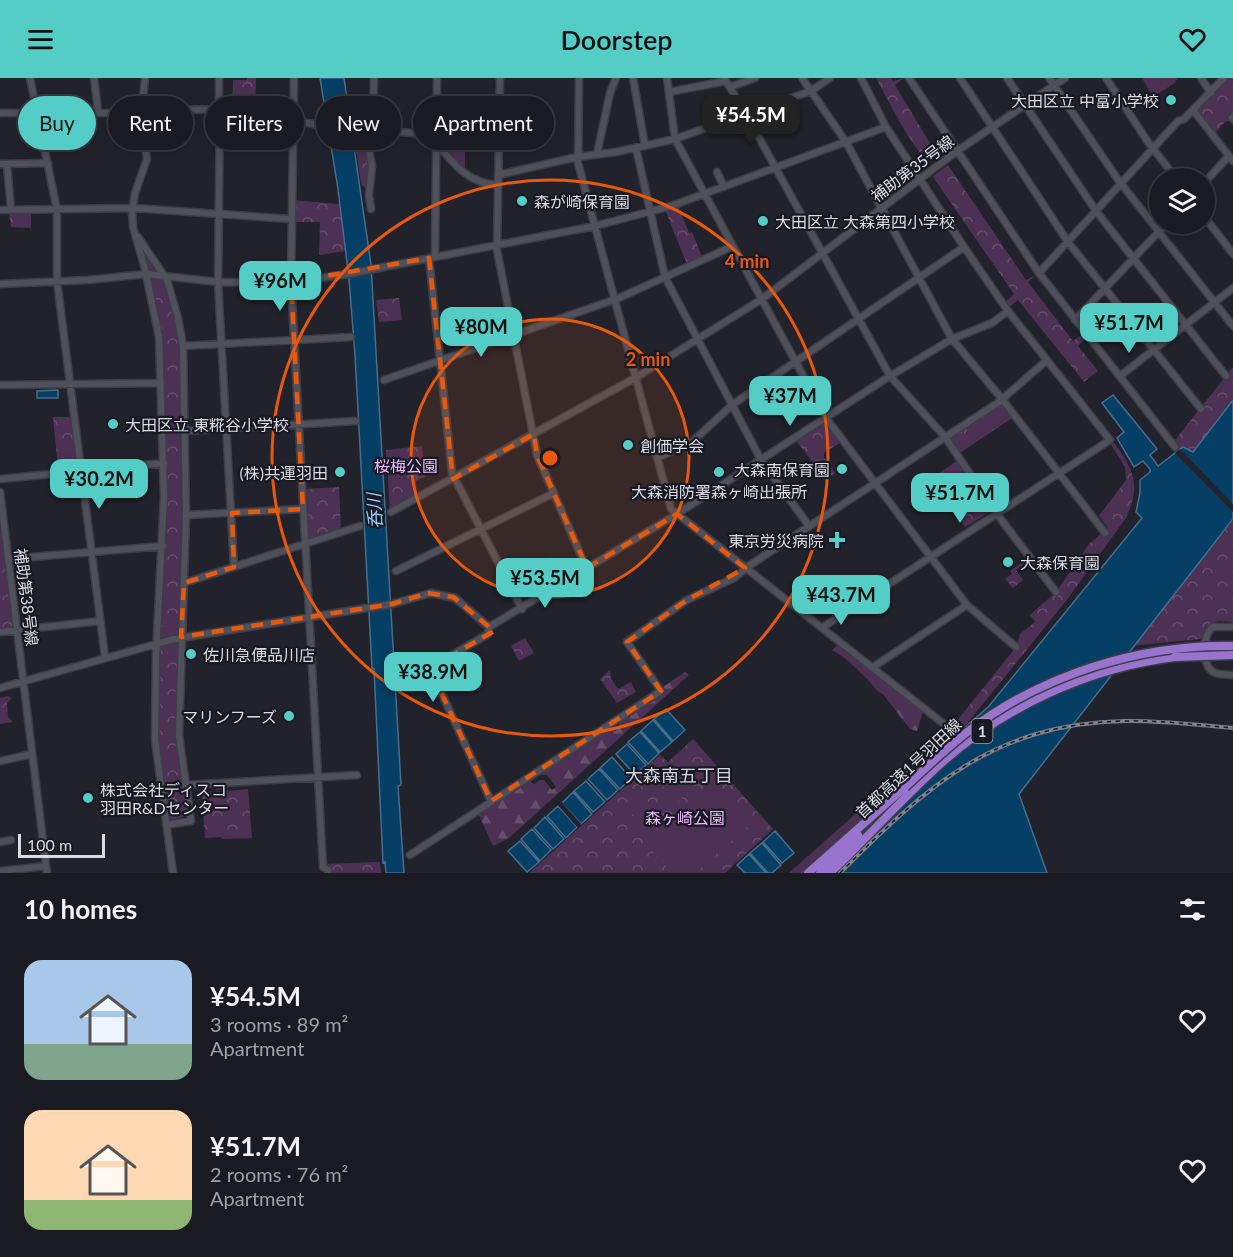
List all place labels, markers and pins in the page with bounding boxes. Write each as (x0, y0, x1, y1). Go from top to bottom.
place label: 大田区立 中富小学校 (1011, 91, 1159, 110)
marker: 大田区立 中富小学校 (1164, 93, 1178, 107)
pin: ¥54.5M (702, 95, 800, 146)
place label: 森が崎保育園 (534, 192, 630, 211)
marker: 森が崎保育園 (515, 194, 529, 208)
place label: 大田区立 大森第四小学校 (775, 212, 955, 231)
marker: 大田区立 大森第四小学校 (756, 214, 770, 228)
pin: ¥96M (244, 261, 316, 312)
pin: ¥51.7M (1080, 303, 1178, 354)
pin: ¥80M (445, 307, 517, 358)
pin: ¥37M (754, 376, 826, 427)
place label: 大田区立 東糀谷小学校 (125, 415, 289, 434)
marker: 大田区立 東糀谷小学校 (106, 417, 120, 431)
place label: 創価学会 (640, 436, 704, 455)
marker: 創価学会 (621, 438, 635, 452)
centre of rings (540, 448, 560, 468)
pin: ¥30.2M (50, 459, 148, 510)
place label: 大森南保育園 (734, 460, 830, 479)
marker: 大森南保育園 (835, 462, 849, 476)
place label: (株)共運羽田 (239, 463, 328, 482)
marker: (株)共運羽田 (333, 465, 347, 479)
marker: 大森消防署森ヶ崎出張所 (712, 465, 726, 479)
pin: ¥51.7M (911, 473, 1009, 524)
place label: 大森消防署森ヶ崎出張所 (631, 482, 807, 501)
place label: 東京労災病院 (728, 531, 824, 550)
marker: 東京労災病院 (828, 531, 846, 549)
place label: 大森保育園 (1020, 553, 1100, 572)
marker: 大森保育園 (1001, 555, 1015, 569)
pin: ¥53.5M (496, 558, 594, 609)
pin: ¥43.7M (792, 575, 890, 626)
place label: 佐川急便品川店 (203, 645, 315, 664)
marker: 佐川急便品川店 (184, 647, 198, 661)
pin: ¥38.9M (384, 652, 482, 703)
place label: マリンフーズ (182, 707, 277, 726)
marker: マリンフーズ (282, 709, 296, 723)
place label: 株式会社ディスコ 羽田R&Dセンター (100, 780, 230, 817)
marker: 株式会社ディスコ 羽田R&Dセンター (81, 791, 95, 805)

